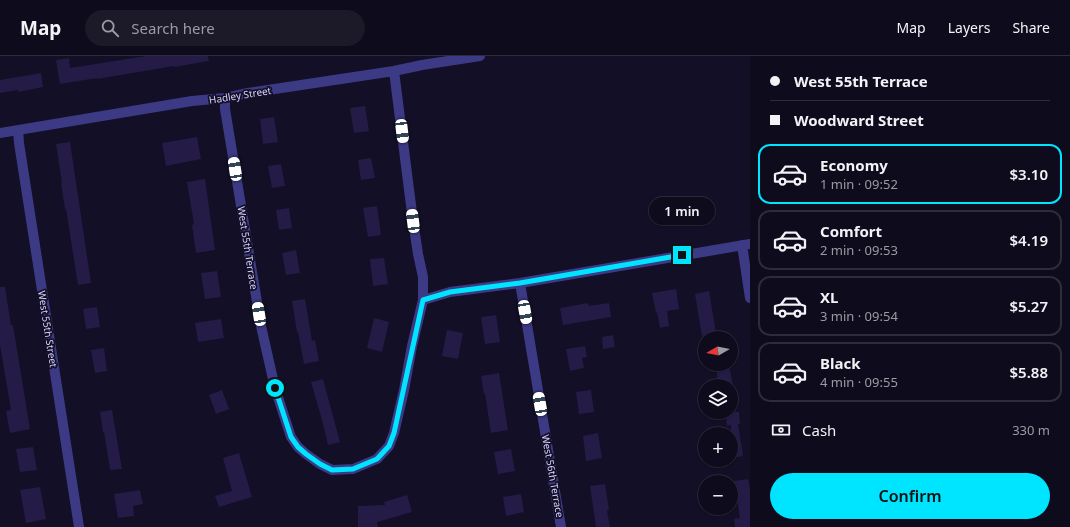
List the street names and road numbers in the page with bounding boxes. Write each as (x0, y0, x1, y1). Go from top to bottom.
street label: Hadley Street (208, 83, 272, 107)
street label: West 55th Terrace (235, 205, 262, 291)
street label: West 55th Street (35, 290, 61, 369)
street label: West 56th Terrace (539, 433, 567, 519)

